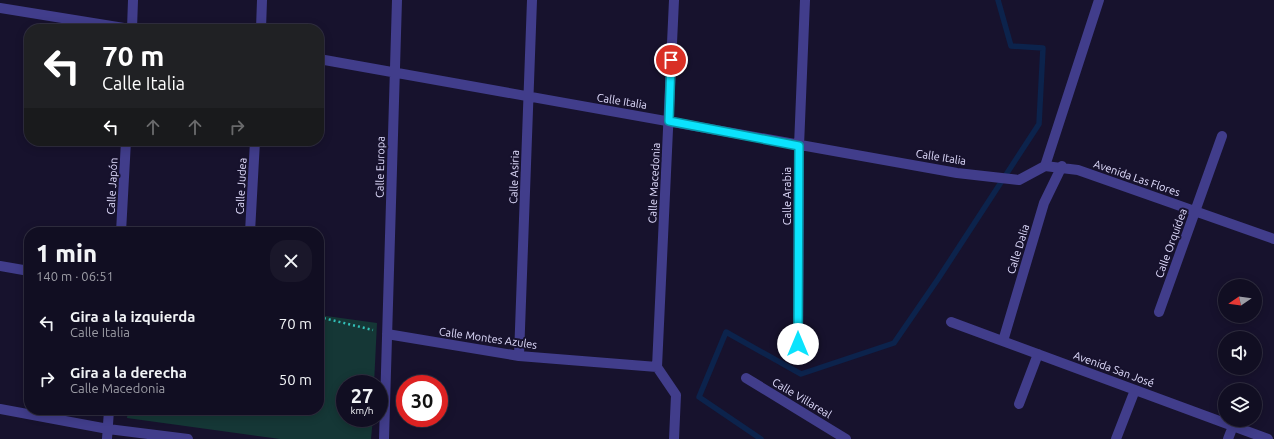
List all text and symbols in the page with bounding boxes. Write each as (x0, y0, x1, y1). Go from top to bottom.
icon: left (36, 40, 88, 92)
text: 70 m (102, 40, 164, 71)
pin (654, 43, 688, 77)
icon: arrive (660, 49, 682, 71)
text: Calle Italia (102, 73, 185, 93)
street label: Calle Italia (596, 91, 648, 111)
icon: left (100, 116, 122, 138)
icon: ahead (142, 116, 164, 138)
icon: ahead (184, 116, 206, 138)
icon: right (226, 116, 248, 138)
street label: Calle Europa (373, 136, 387, 198)
street label: Calle Macedonia (646, 142, 662, 224)
street label: Calle Italia (915, 147, 967, 167)
street label: Calle Asiria (507, 150, 521, 204)
street label: Calle Japón (105, 157, 119, 215)
street label: Calle Judea (234, 157, 248, 215)
street label: Avenida Las Flores (1092, 158, 1182, 199)
street label: Calle Arabia (781, 167, 793, 225)
street label: Calle Orquídea (1153, 207, 1189, 279)
street label: Calle Dalia (1005, 223, 1031, 275)
text: 1 min (36, 240, 97, 267)
button: close (270, 240, 312, 282)
text: 140 m · 06:51 (36, 269, 114, 283)
north arrow (1218, 279, 1262, 323)
map controls (1218, 279, 1262, 427)
text: Gira a la izquierda (70, 308, 196, 325)
icon: left (36, 312, 58, 334)
text: 70 m (279, 315, 312, 332)
position arrow (777, 323, 819, 365)
text: Calle Italia (70, 325, 130, 339)
street label: Calle Montes Azules (438, 325, 538, 351)
button: sound (1218, 331, 1262, 375)
street label: Avenida San José (1072, 349, 1156, 389)
text: Gira a la derecha (70, 364, 187, 381)
icon: right (36, 368, 58, 390)
text: 50 m (279, 371, 312, 388)
speed limit sign: 30 (396, 375, 448, 427)
street label: Calle Villareal (770, 376, 834, 420)
text: Calle Macedonia (70, 381, 165, 395)
button: layers (1218, 383, 1262, 427)
text: 27 (351, 384, 373, 407)
text: km/h (350, 405, 374, 416)

